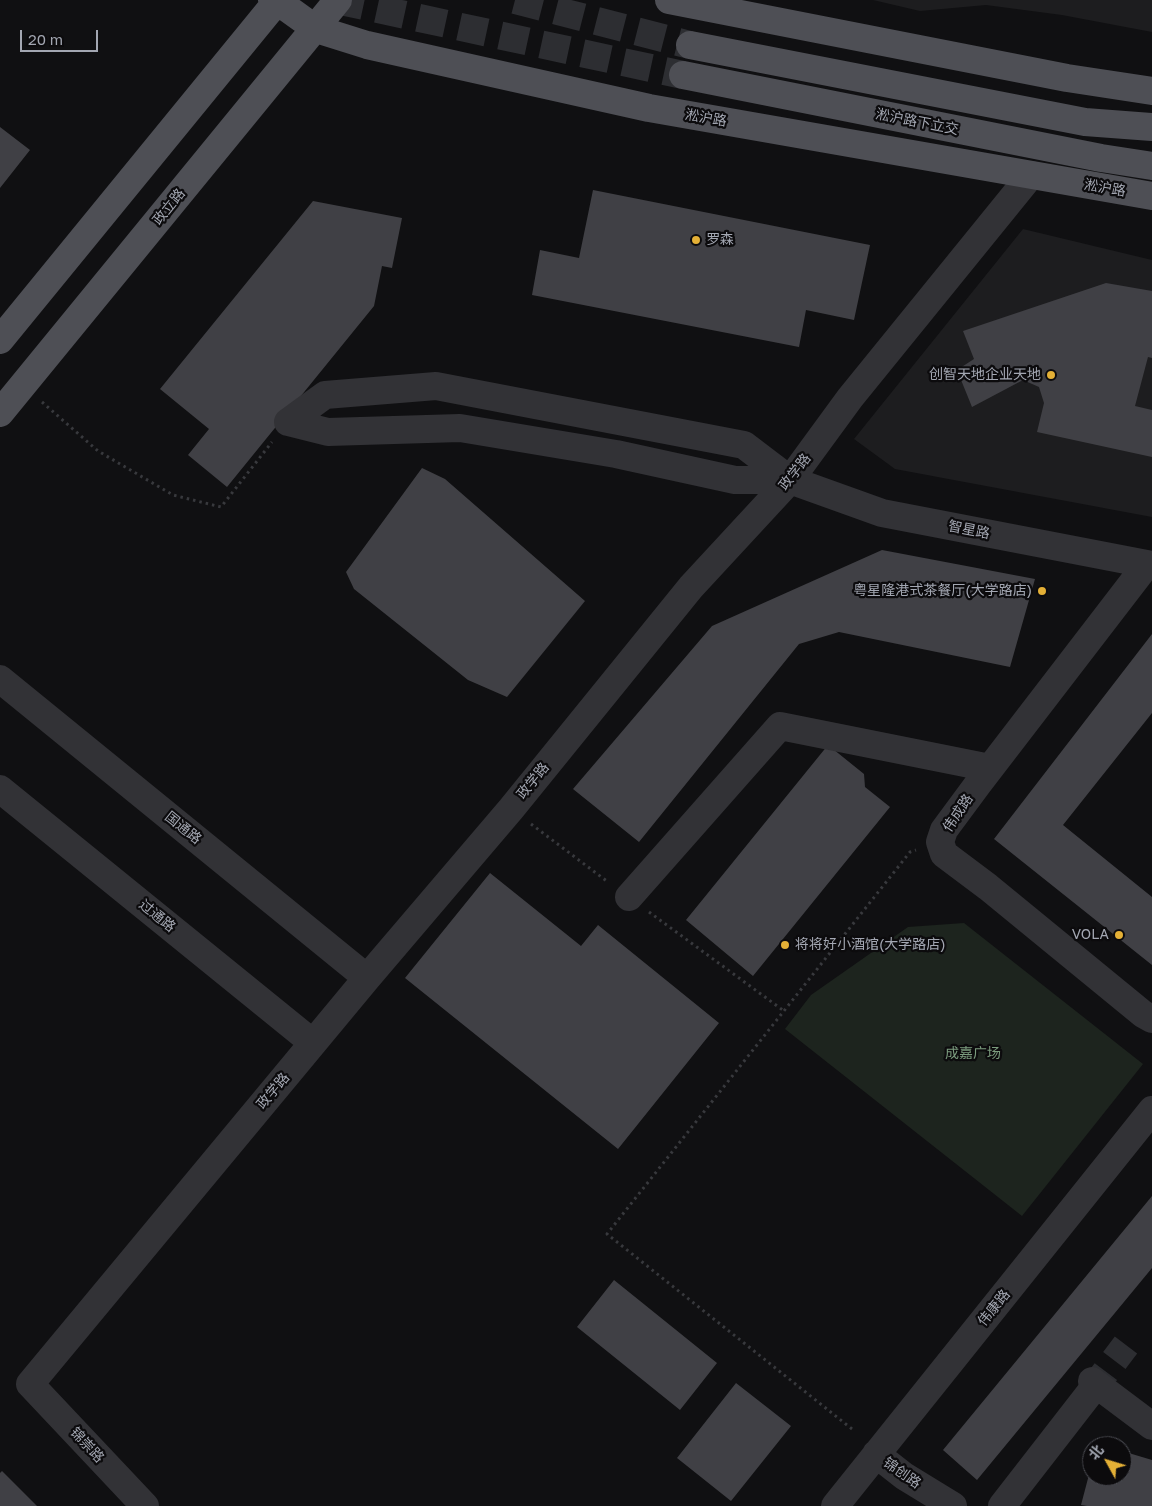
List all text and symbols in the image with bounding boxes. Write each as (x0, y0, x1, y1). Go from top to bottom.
scale bar (22, 20, 100, 52)
text: 20 m (28, 30, 63, 48)
street label: 淞沪路 (684, 106, 728, 130)
street label: 淞沪路下立交 (874, 106, 960, 138)
street label: 淞沪路 (1083, 176, 1127, 200)
street label: 政立路 (149, 185, 189, 229)
place label: 罗森 (706, 232, 734, 248)
marker: 罗森 (690, 234, 702, 246)
place label: 创智天地企业天地 (929, 367, 1041, 383)
marker: 创智天地企业天地 (1045, 369, 1057, 381)
street label: 政学路 (775, 450, 815, 494)
street label: 智星路 (947, 518, 991, 542)
place label: 粤星隆港式茶餐厅(大学路店) (853, 583, 1032, 599)
marker: 粤星隆港式茶餐厅(大学路店) (1036, 585, 1048, 597)
street label: 政学路 (513, 759, 553, 803)
street label: 伟成路 (939, 791, 977, 835)
street label: 国通路 (161, 808, 205, 848)
street label: 过通路 (135, 896, 179, 936)
place label: VOLA (1072, 927, 1109, 943)
marker: VOLA (1113, 929, 1125, 941)
place label: 将将好小酒馆(大学路店) (795, 937, 946, 953)
marker: 将将好小酒馆(大学路店) (779, 939, 791, 951)
park label: 成嘉广场 (945, 1046, 1001, 1062)
street label: 政学路 (253, 1070, 293, 1112)
street label: 伟康路 (974, 1286, 1014, 1330)
street label: 锦崇路 (67, 1424, 107, 1466)
north arrow (1082, 1436, 1132, 1486)
text: 北 (1085, 1441, 1107, 1463)
street label: 锦创路 (880, 1454, 924, 1492)

